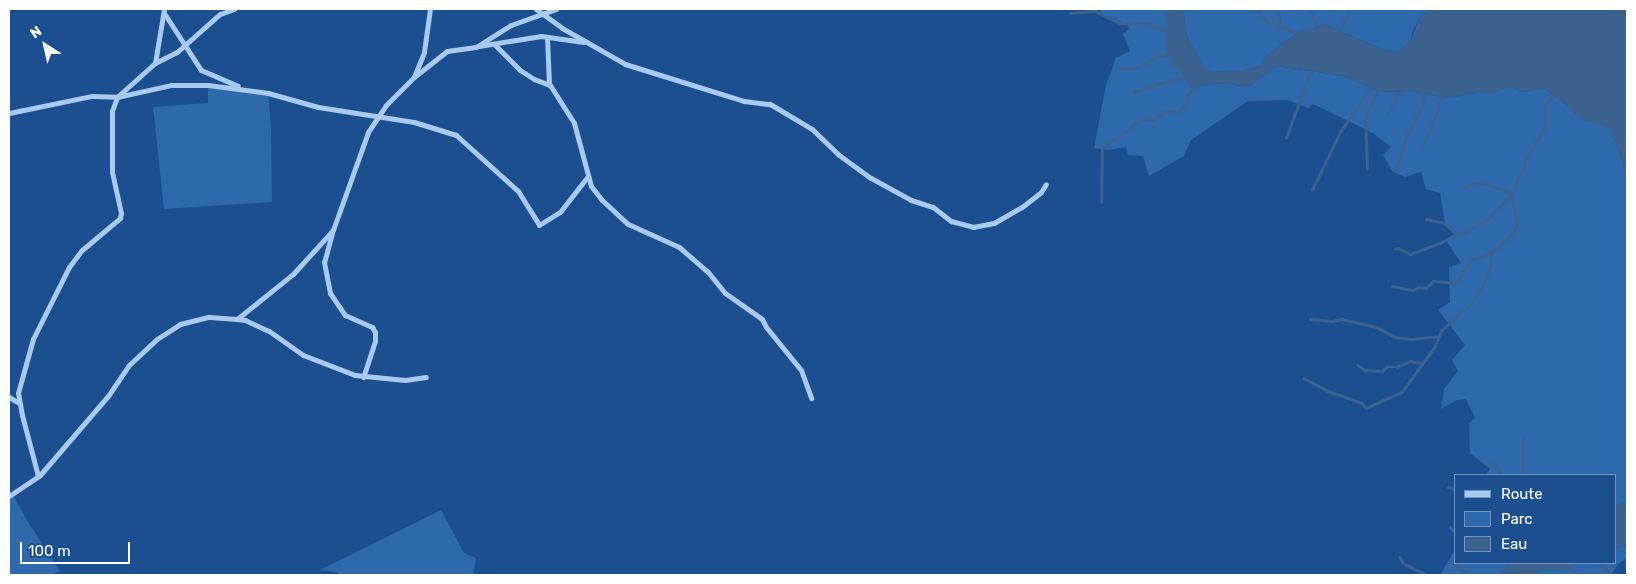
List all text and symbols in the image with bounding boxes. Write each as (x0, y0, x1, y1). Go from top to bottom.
north arrow (20, 20, 70, 70)
text: N (27, 22, 45, 42)
legend (1454, 474, 1616, 564)
text: Route (1501, 485, 1543, 503)
text: Parc (1501, 510, 1533, 528)
scale bar (22, 532, 132, 564)
text: Eau (1501, 535, 1527, 553)
text: 100 m (28, 542, 70, 560)

